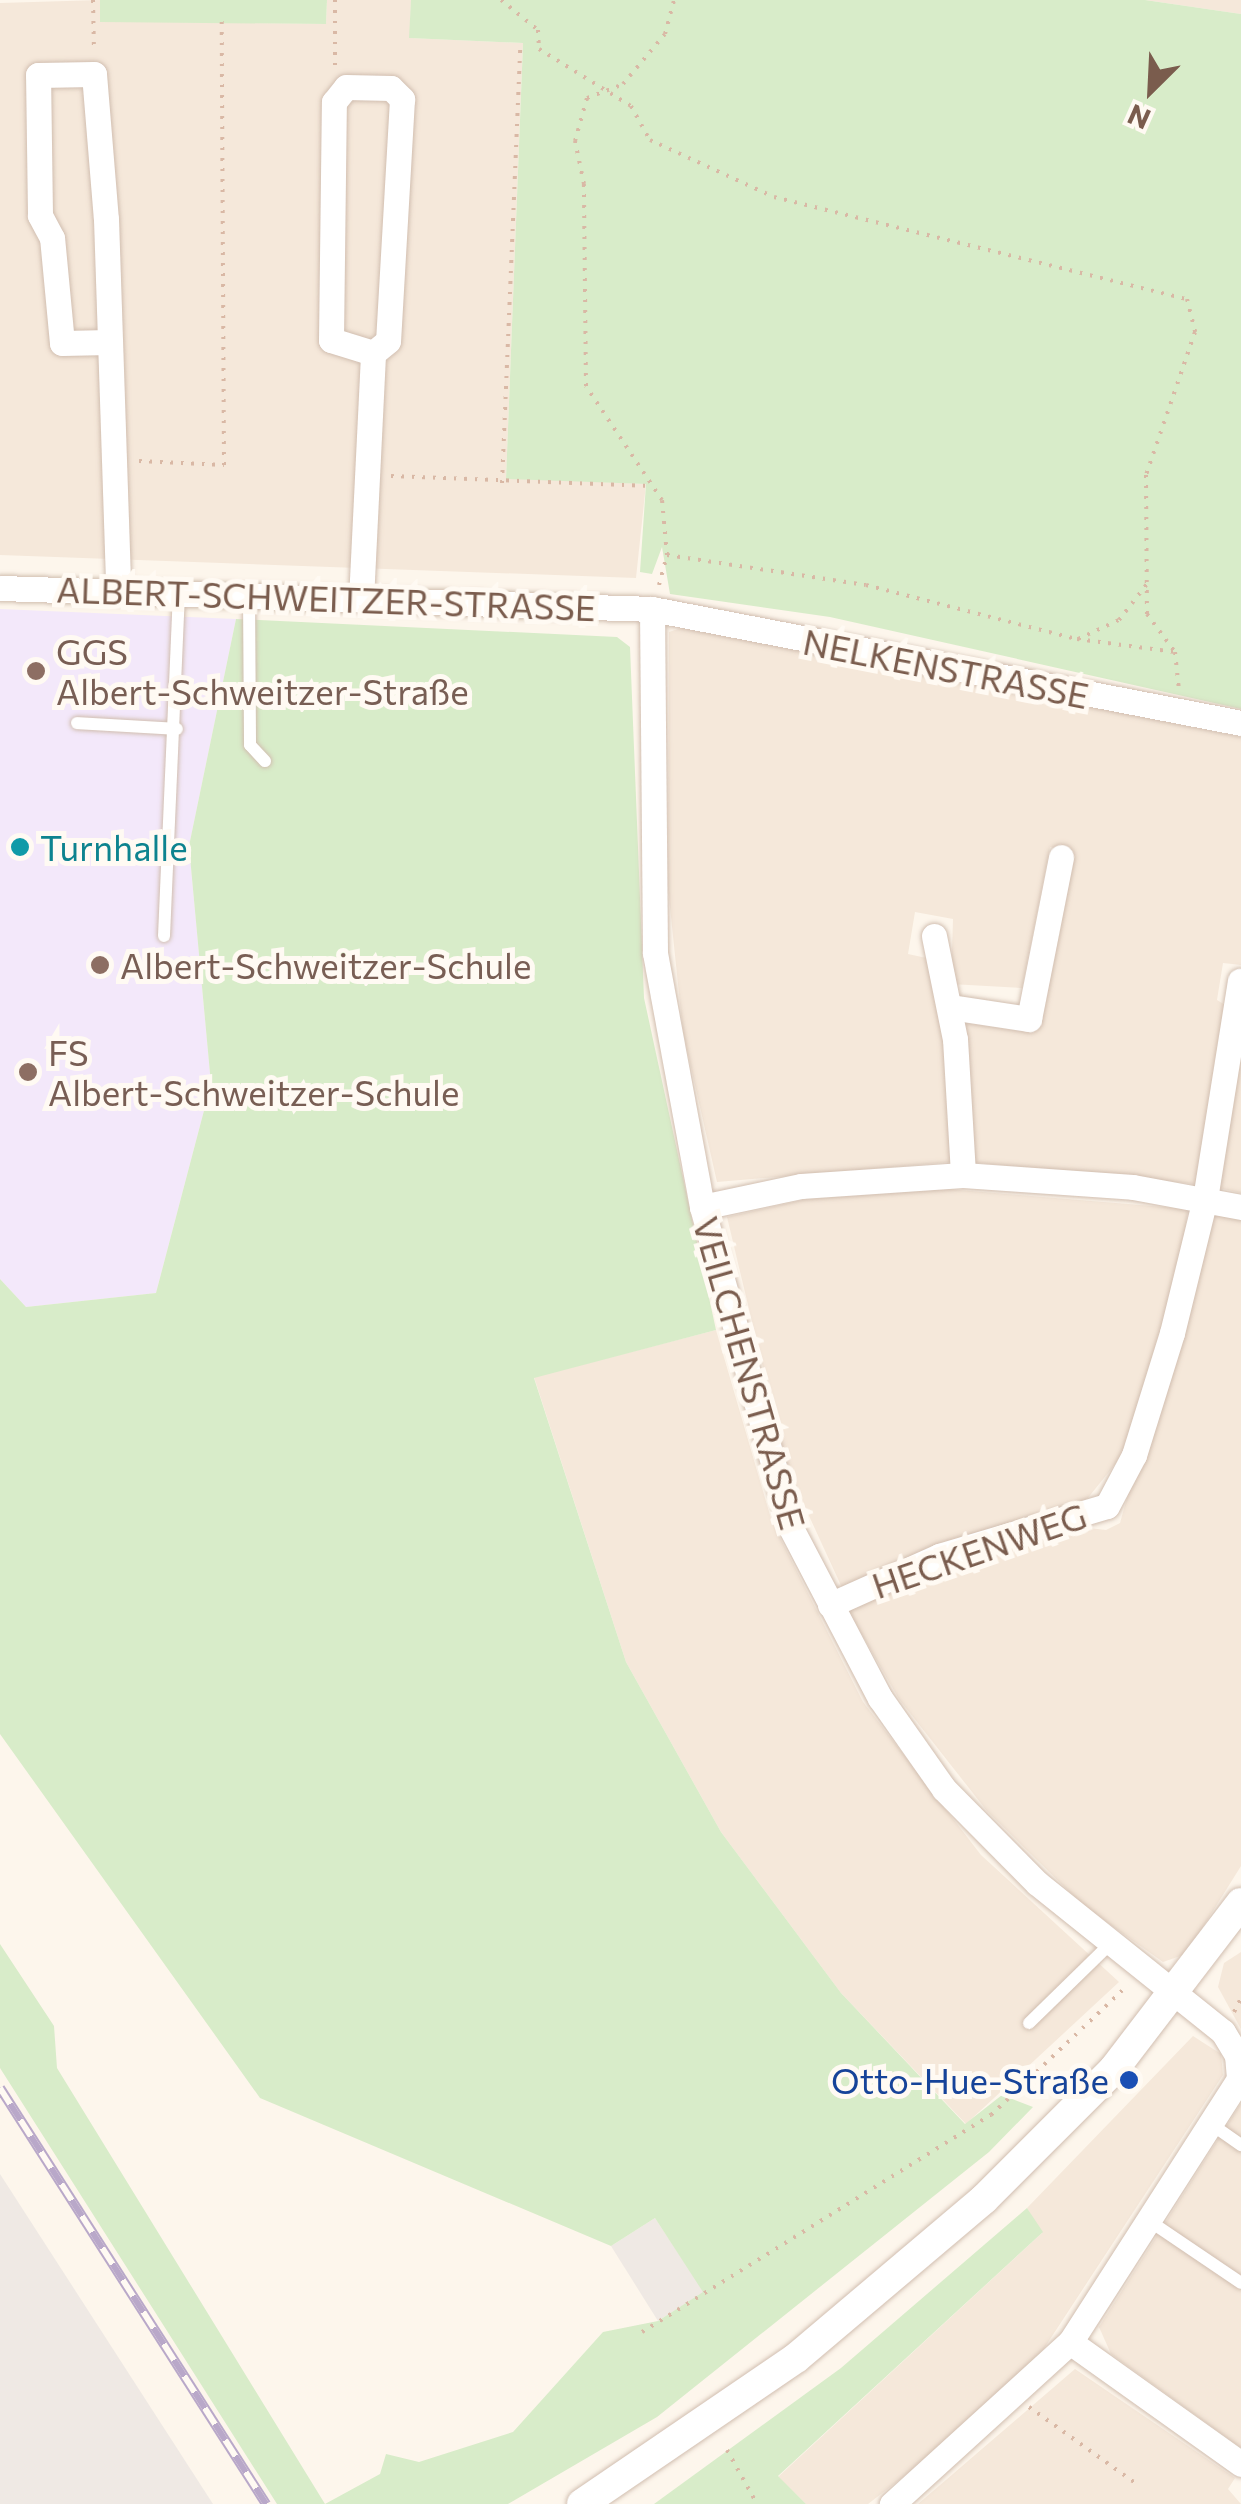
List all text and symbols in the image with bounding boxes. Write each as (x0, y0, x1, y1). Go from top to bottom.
north arrow (1101, 40, 1201, 140)
text: N (1122, 98, 1155, 137)
street label: ALBERT-SCHWEITZER-STRASSE (56, 568, 596, 628)
street label: NELKENSTRASSE (800, 620, 1092, 716)
place label: GGS Albert-Schweitzer-Straße (56, 630, 469, 712)
marker: GGS Albert-Schweitzer-Straße (25, 660, 47, 682)
place label: Turnhalle (40, 826, 188, 868)
marker: Turnhalle (9, 836, 31, 858)
place label: Albert-Schweitzer-Schule (120, 944, 531, 986)
marker: Albert-Schweitzer-Schule (89, 954, 111, 976)
place label: FS Albert-Schweitzer-Schule (48, 1031, 459, 1113)
marker: FS Albert-Schweitzer-Schule (17, 1061, 39, 1083)
street label: VEILCHENSTRASSE (685, 1212, 815, 1534)
street label: HECKENWEG (866, 1494, 1092, 1606)
place label: Otto-Hue-Straße (831, 2059, 1109, 2101)
marker: Otto-Hue-Straße (1118, 2069, 1140, 2091)

